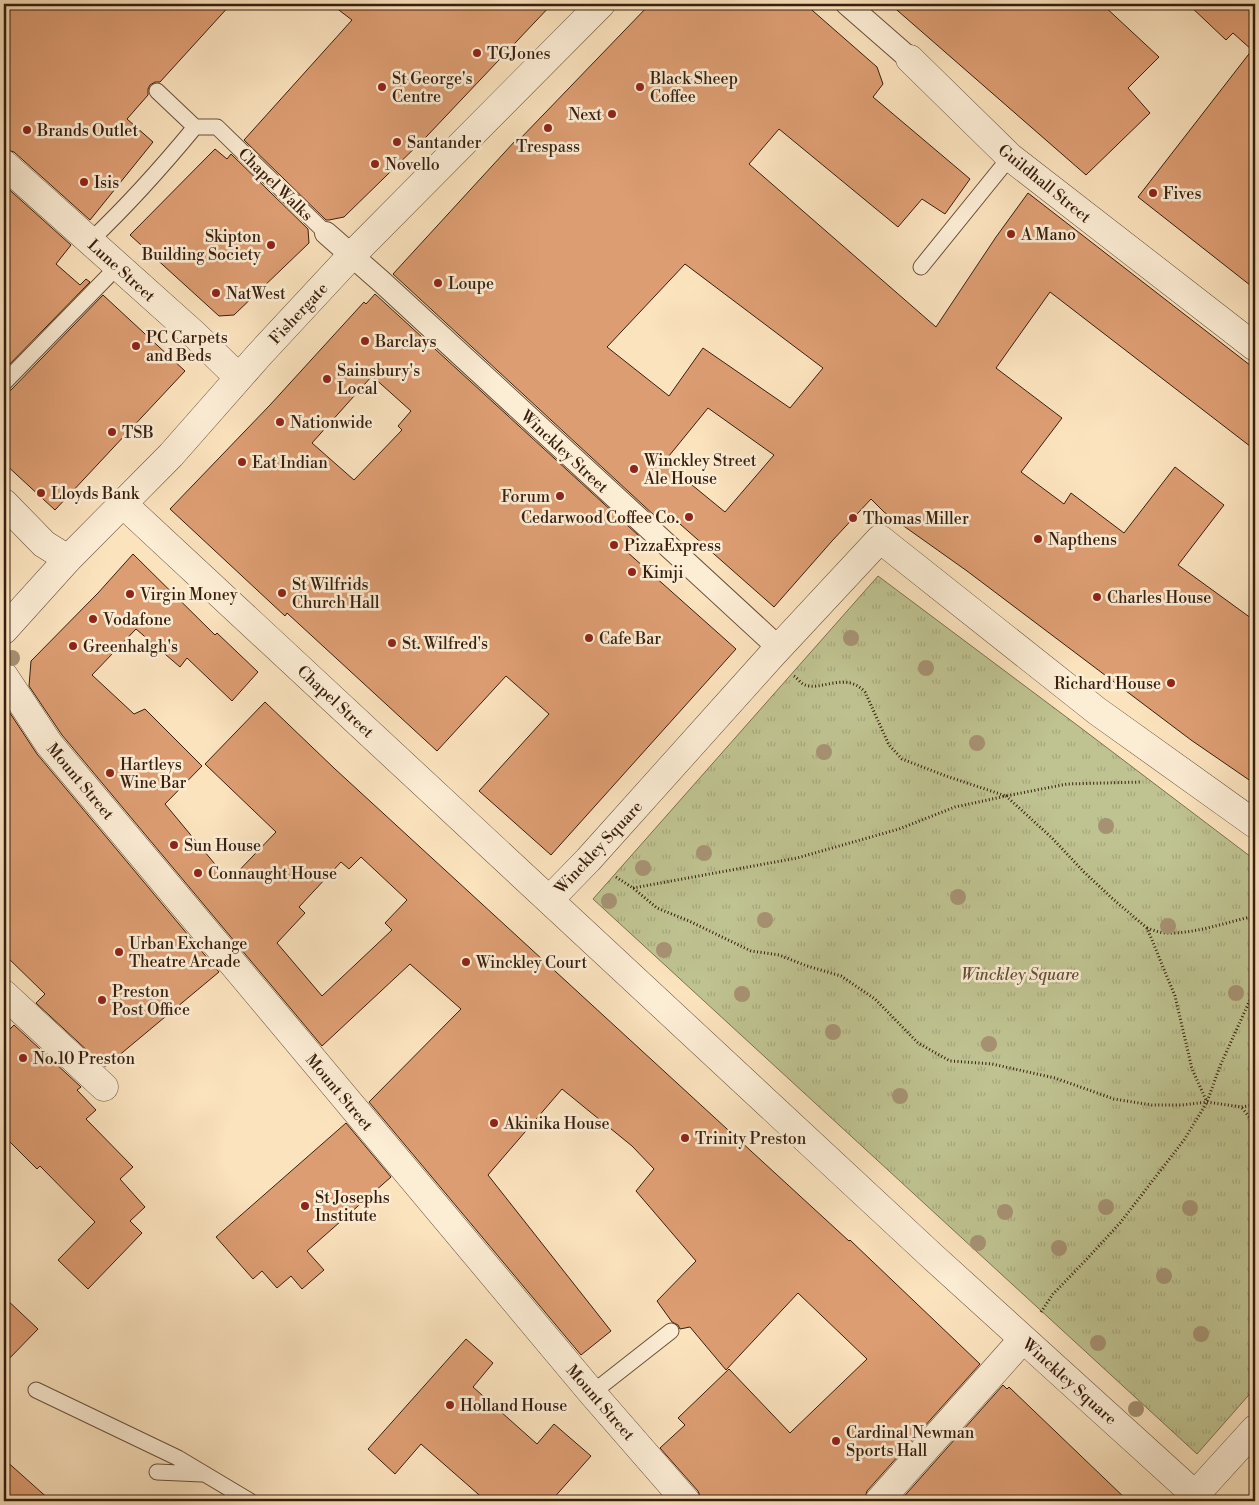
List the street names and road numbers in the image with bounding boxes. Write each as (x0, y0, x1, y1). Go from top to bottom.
street label: Guildhall Street (994, 140, 1095, 228)
street label: Chapel Walks (234, 144, 317, 225)
street label: Lune Street (83, 235, 160, 307)
street label: Fishergate (265, 279, 332, 349)
street label: Winckley Street (516, 405, 613, 498)
street label: Chapel Street (293, 661, 378, 742)
street label: Mount Street (42, 739, 118, 824)
street label: Winckley Square (550, 797, 647, 899)
street label: Mount Street (301, 1050, 377, 1135)
street label: Winckley Square (1017, 1333, 1121, 1429)
street label: Mount Street (562, 1361, 639, 1445)

